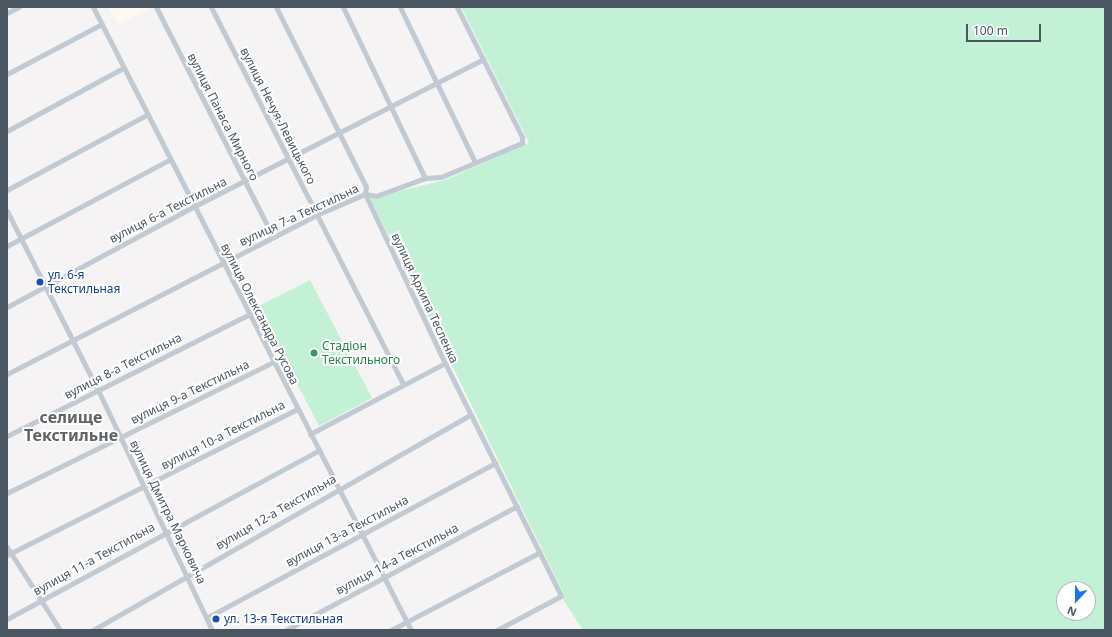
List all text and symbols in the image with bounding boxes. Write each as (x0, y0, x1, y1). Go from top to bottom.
scale bar (968, 16, 1043, 42)
text: 100 m (973, 22, 1008, 39)
street label: вулиця Нечуя-Левицького (237, 45, 319, 187)
street label: вулиця Панаса Мирного (184, 51, 262, 183)
street label: вулиця 6-а Текстильна (107, 174, 229, 246)
street label: вулиця 7-а Текстильна (237, 181, 361, 249)
street label: вулиця Архипа Тесленка (388, 231, 462, 365)
street label: вулиця Олександра Русова (218, 241, 302, 387)
place label: ул. 6-я Текстильная (48, 268, 120, 296)
marker: ул. 6-я Текстильная (35, 277, 45, 287)
street label: вулиця 8-а Текстильна (62, 330, 184, 402)
place label: Стадіон Текстильного (322, 339, 400, 367)
marker: Стадіон Текстильного (309, 348, 319, 358)
street label: вулиця 9-а Текстильна (128, 357, 252, 427)
street label: вулиця 10-а Текстильна (159, 398, 287, 472)
district label: селище Текстильне (24, 407, 118, 445)
street label: вулиця Дмитра Марковича (127, 438, 209, 586)
street label: вулиця 12-а Текстильна (213, 472, 339, 552)
street label: вулиця 13-а Текстильна (283, 492, 411, 570)
street label: вулиця 11-а Текстильна (31, 520, 157, 598)
street label: вулиця 14-а Текстильна (333, 520, 461, 598)
north arrow (1056, 581, 1096, 621)
text: N (1065, 603, 1079, 620)
place label: ул. 13-я Текстильная (224, 612, 343, 626)
marker: ул. 13-я Текстильная (211, 614, 221, 624)

